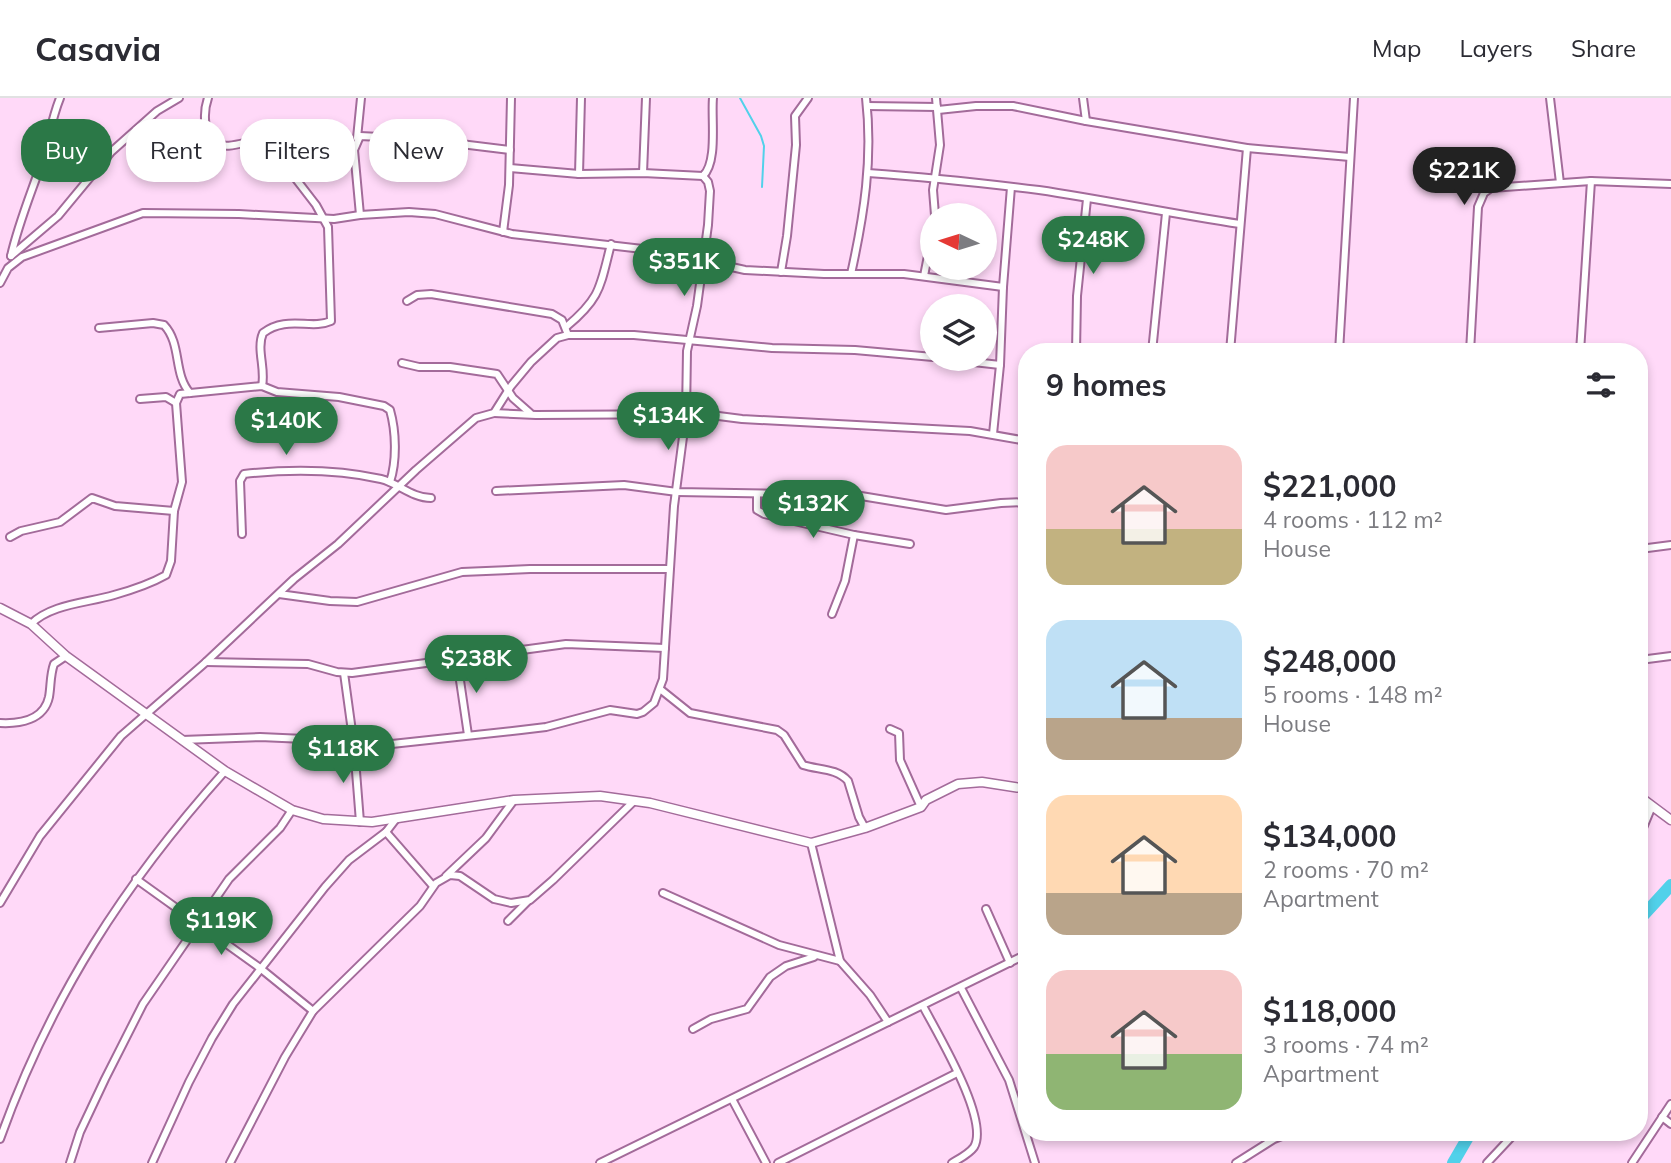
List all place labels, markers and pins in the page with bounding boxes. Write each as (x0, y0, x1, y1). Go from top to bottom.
pin: $221K (1415, 148, 1513, 207)
pin: $248K (1044, 216, 1142, 276)
pin: $351K (635, 238, 733, 298)
pin: $134K (619, 392, 717, 452)
pin: $140K (237, 398, 335, 457)
pin: $132K (764, 480, 862, 540)
pin: $238K (427, 636, 525, 695)
pin: $118K (294, 726, 392, 785)
pin: $119K (172, 898, 270, 957)

